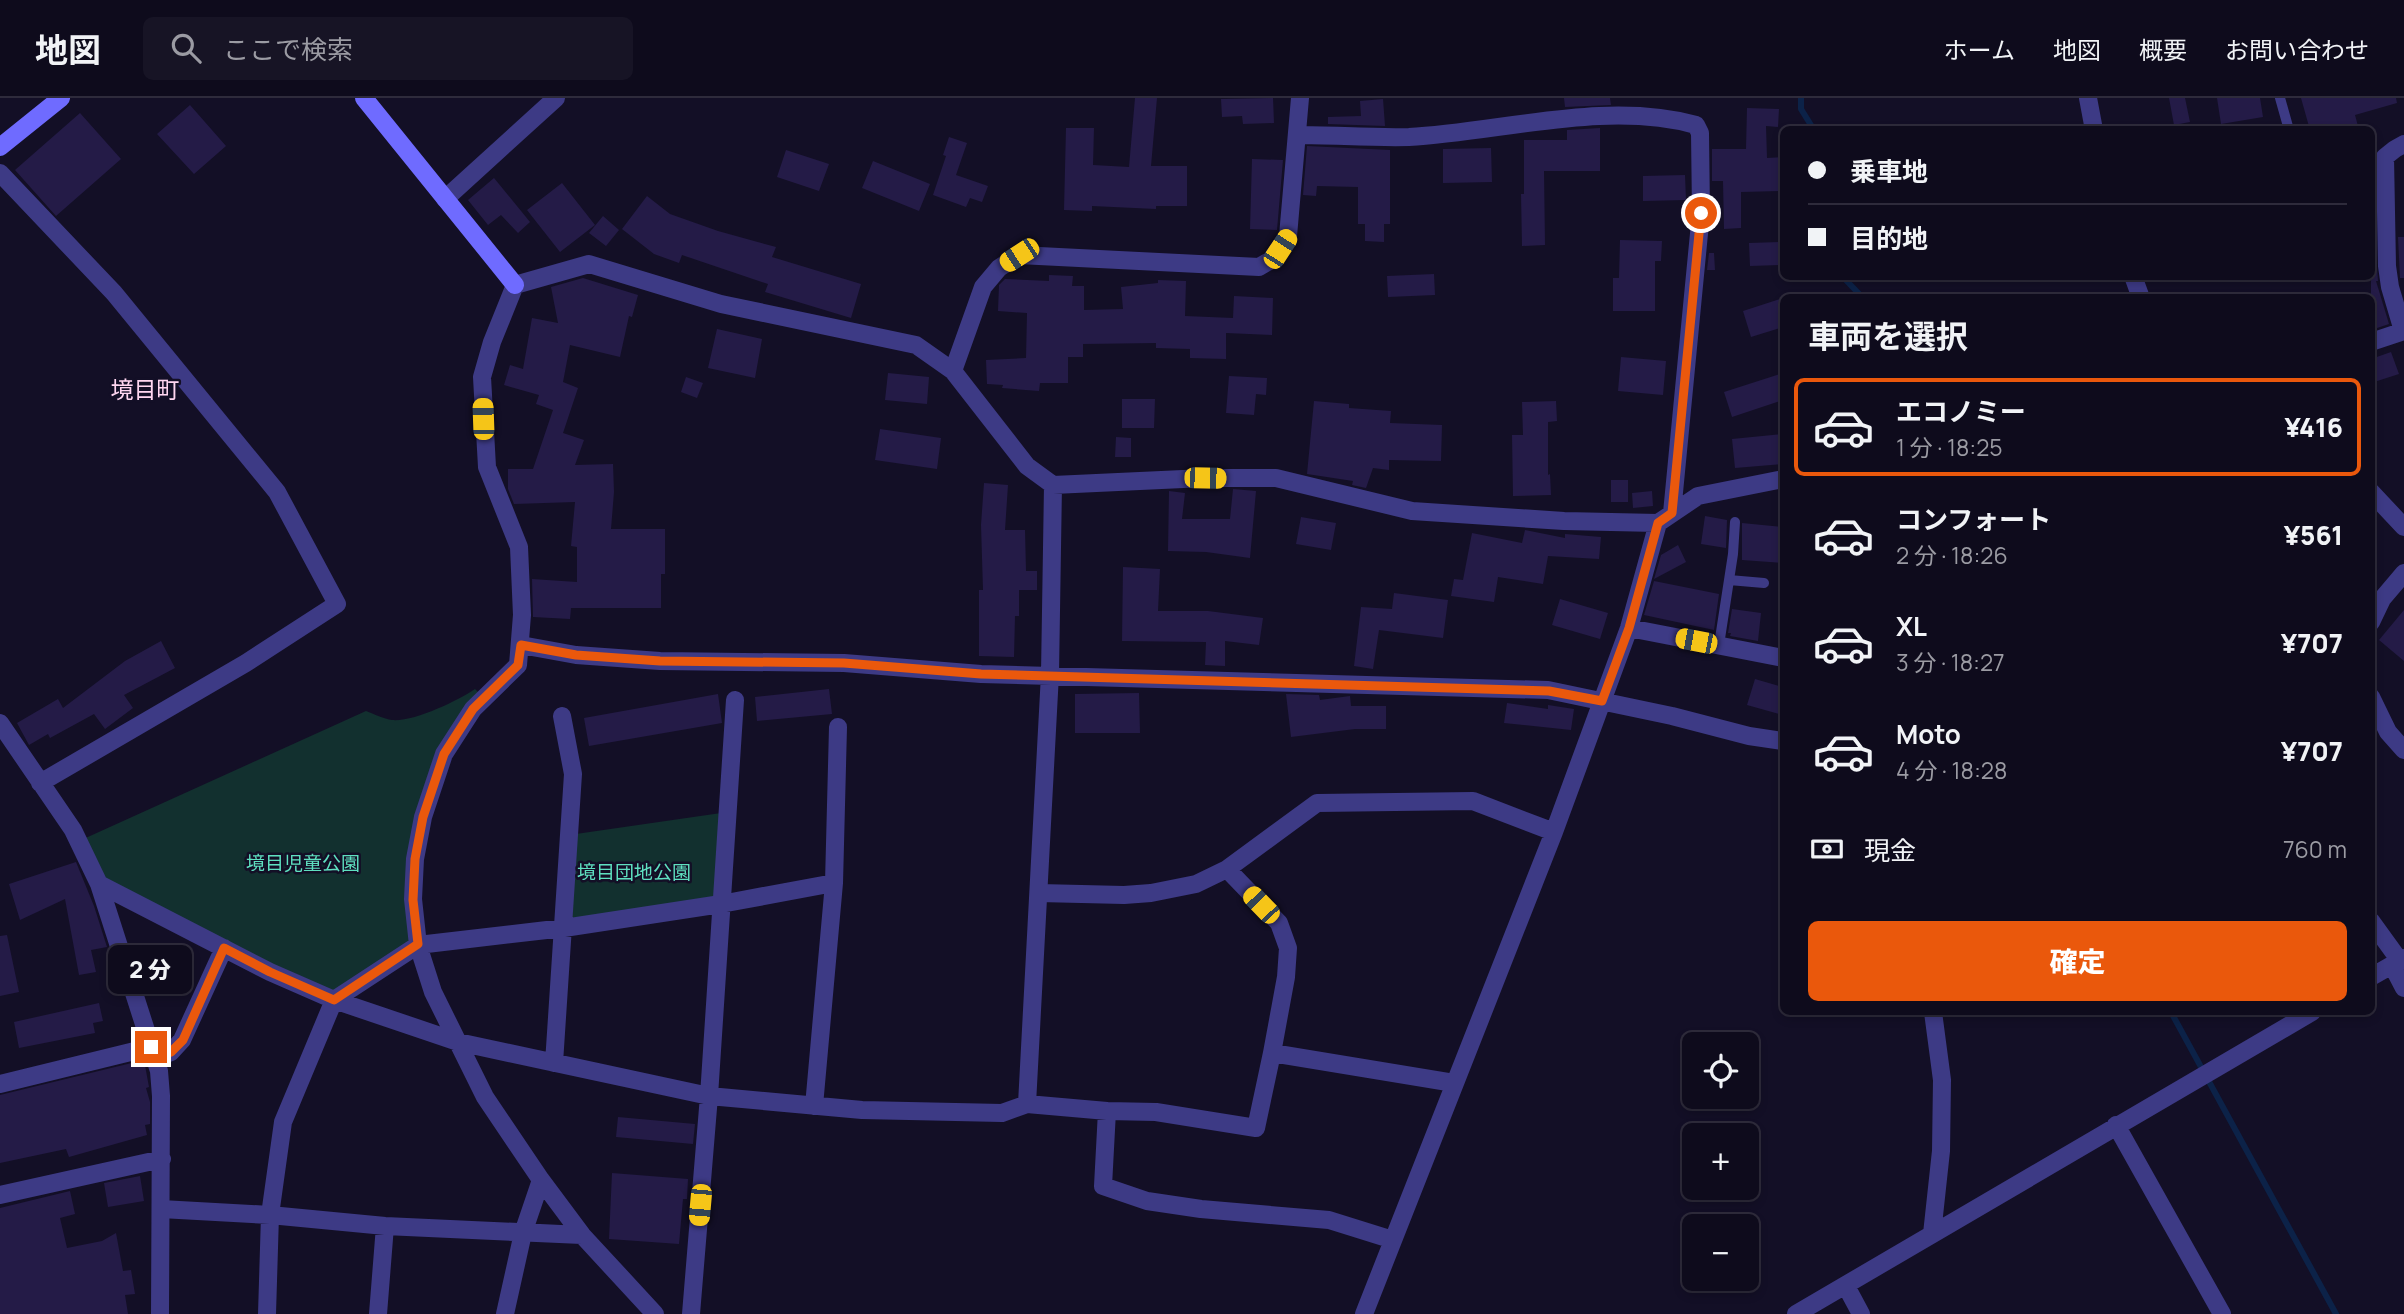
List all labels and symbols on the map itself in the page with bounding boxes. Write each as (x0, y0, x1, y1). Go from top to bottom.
route start (1685, 197, 1717, 229)
car (1260, 226, 1301, 272)
car (996, 235, 1043, 275)
district label: 境目町 (111, 373, 180, 405)
car (472, 398, 495, 440)
car (1184, 467, 1227, 489)
car (1674, 627, 1719, 655)
park label: 境目児童公園 (246, 850, 360, 876)
park label: 境目団地公園 (577, 859, 691, 885)
car (1239, 883, 1284, 927)
callout: 2 分 (109, 946, 193, 995)
route end (135, 1031, 167, 1063)
car (688, 1183, 713, 1227)

